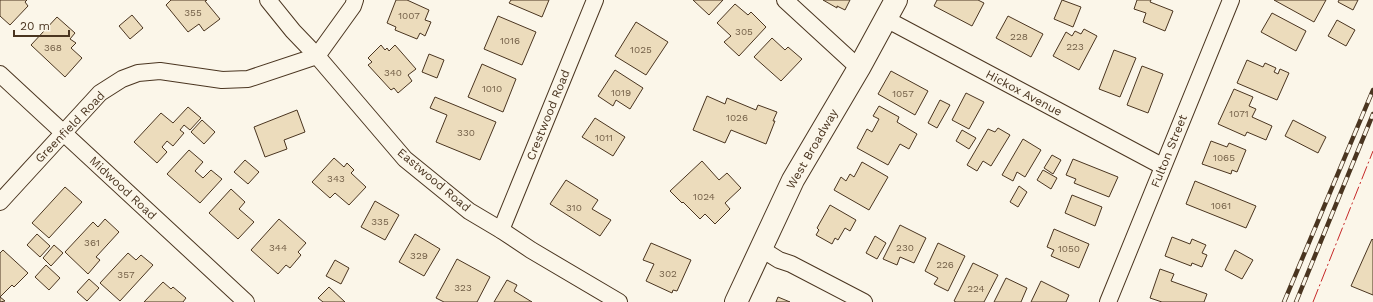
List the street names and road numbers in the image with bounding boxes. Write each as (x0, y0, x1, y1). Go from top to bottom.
street label: Hickox Avenue (983, 67, 1065, 119)
street label: Crestwood Road (523, 68, 573, 162)
street label: Greenfield Road (32, 88, 108, 166)
street label: West Broadway (783, 106, 841, 192)
street label: Fulton Street (1148, 112, 1190, 190)
street label: Eastwood Road (395, 145, 473, 215)
street label: Midwood Road (87, 154, 159, 222)

